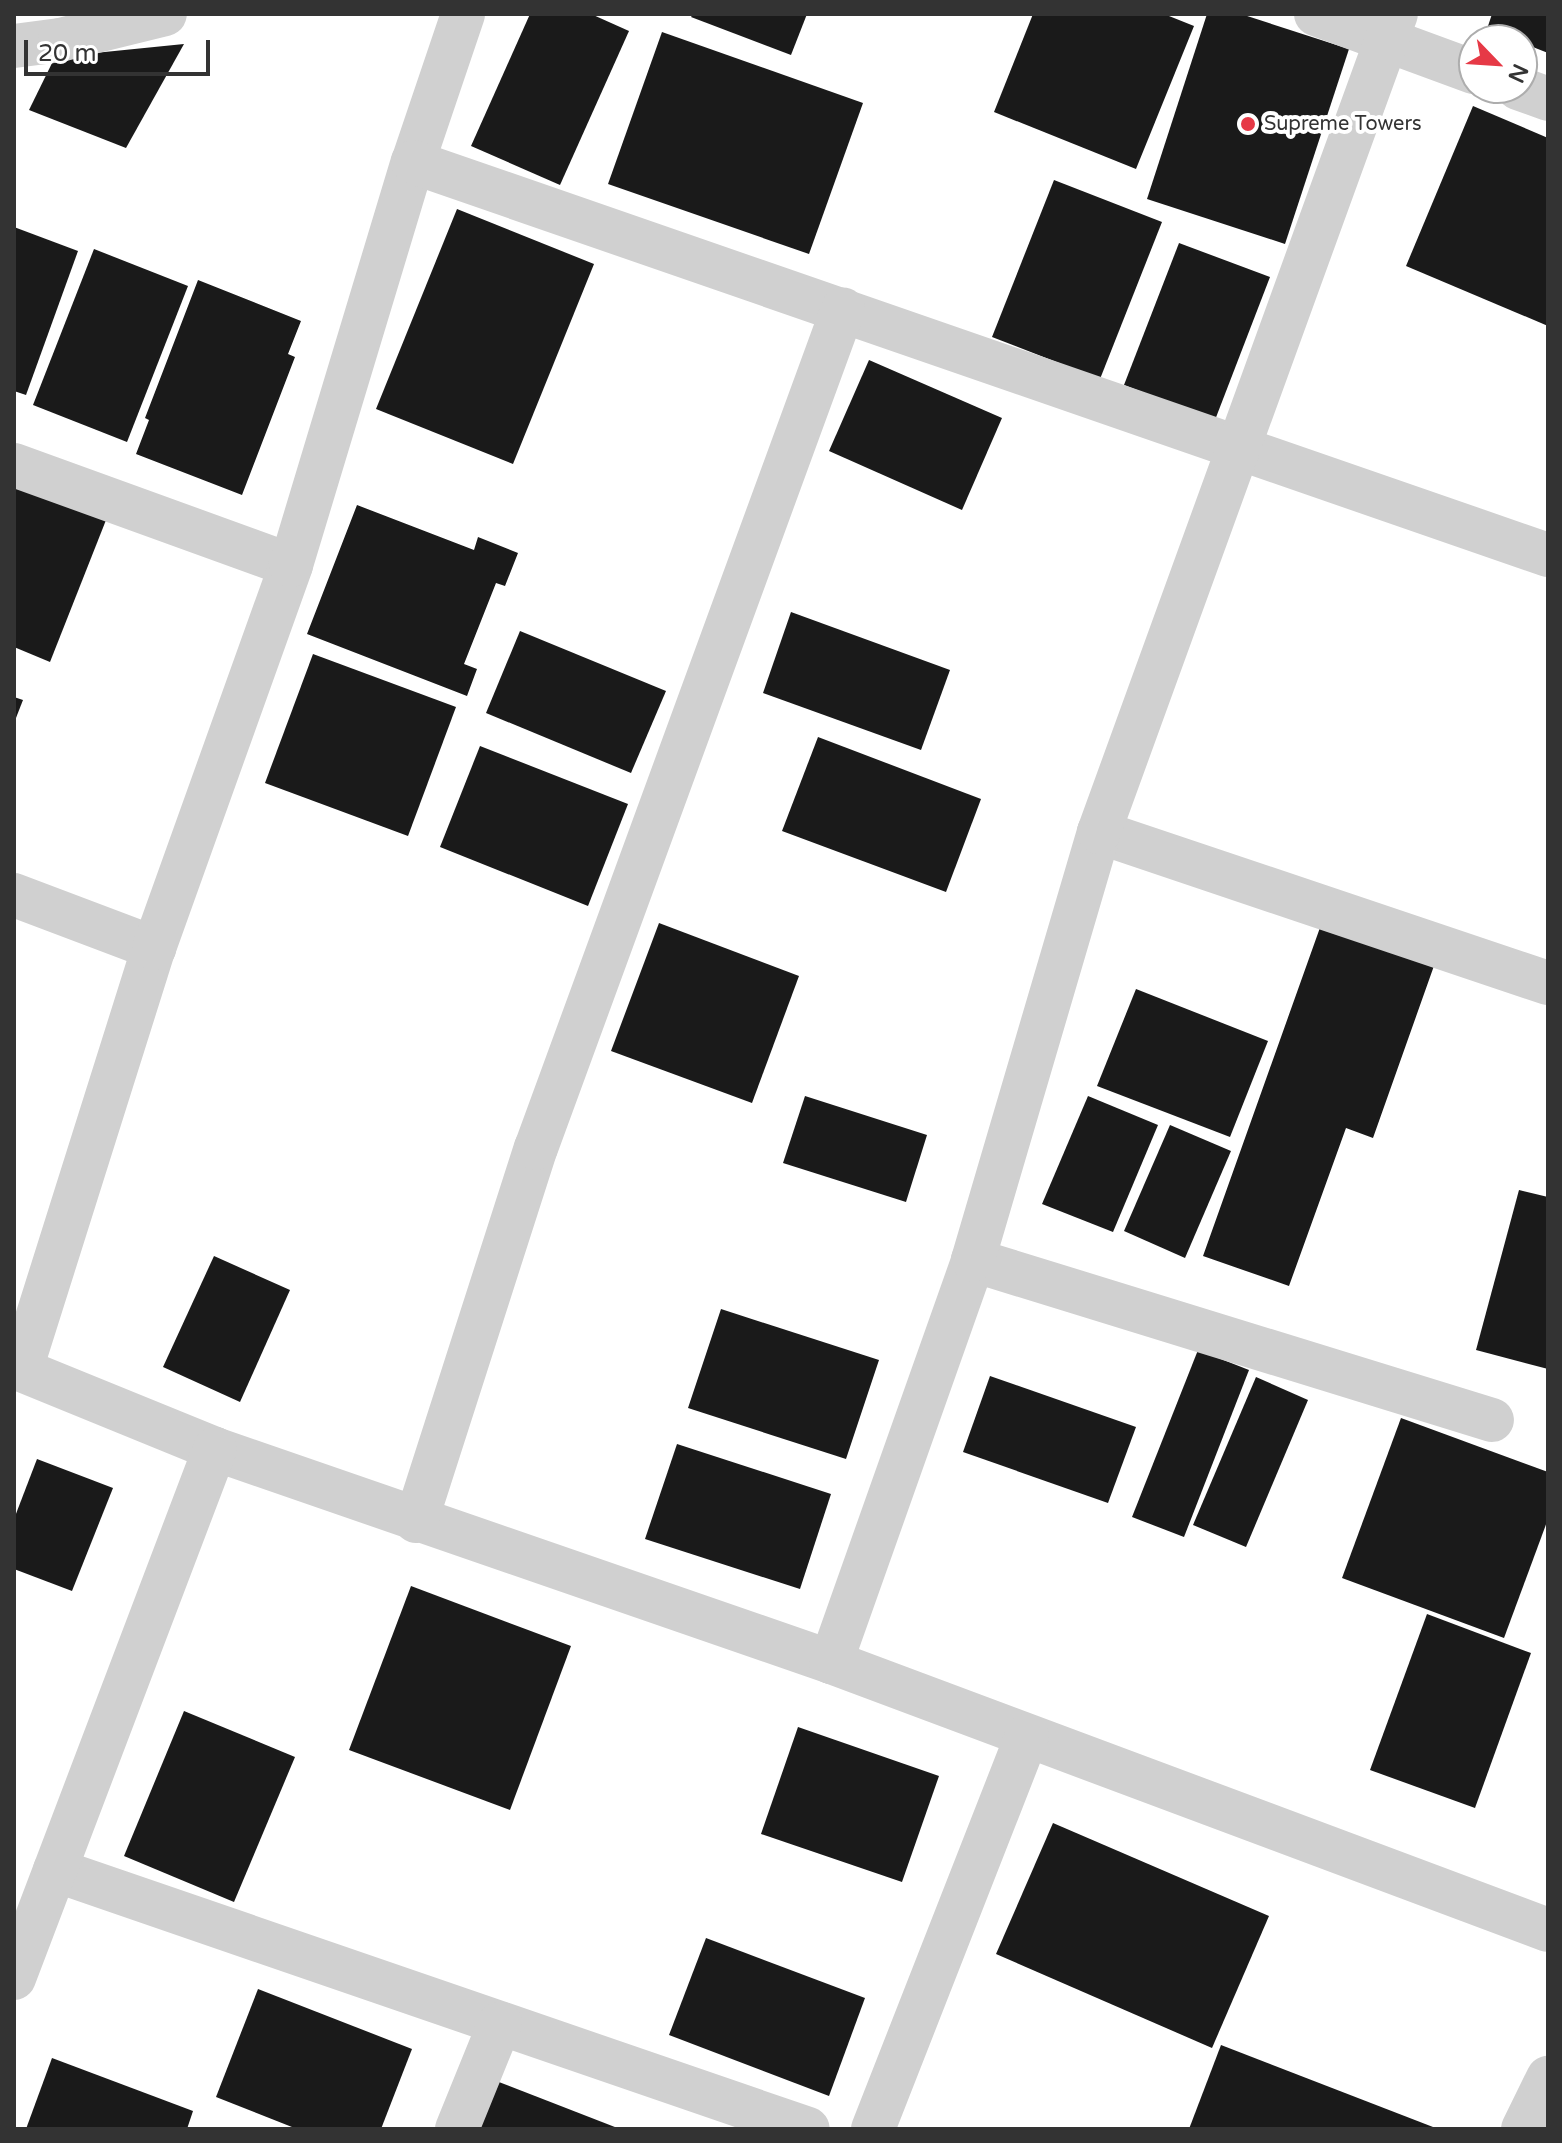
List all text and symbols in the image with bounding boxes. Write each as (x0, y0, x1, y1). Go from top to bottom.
scale bar (28, 24, 214, 74)
north arrow (1458, 24, 1538, 104)
text: 20 m (38, 39, 96, 68)
text: N (1502, 60, 1533, 87)
place label: Supreme Towers (1264, 112, 1422, 136)
marker: Supreme Towers (1239, 115, 1257, 133)

